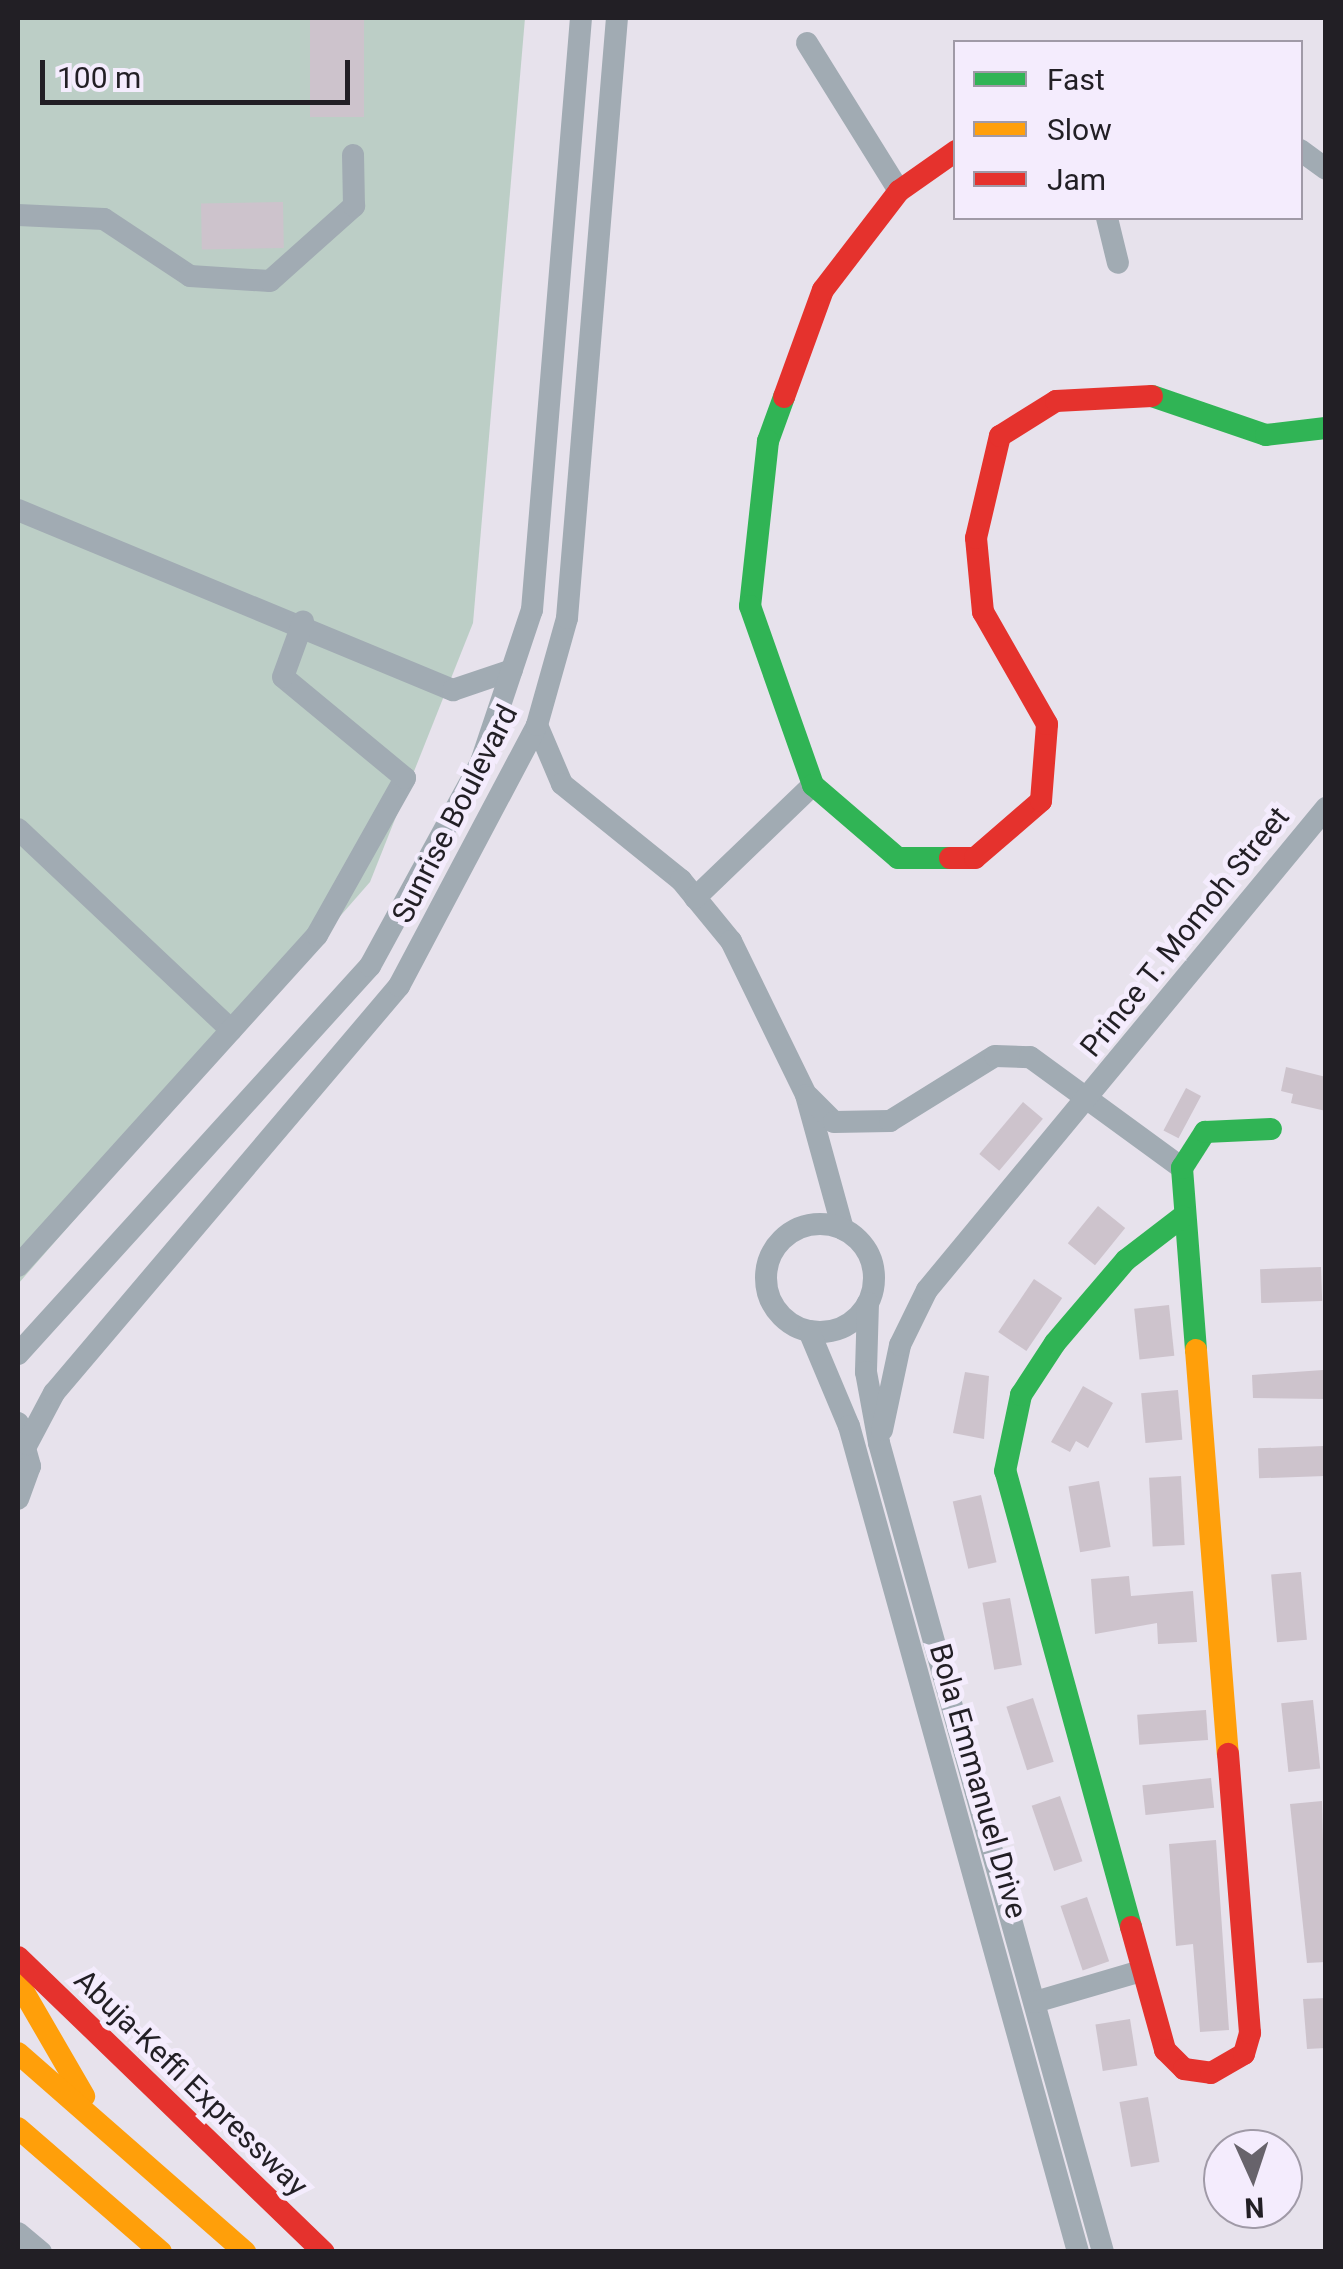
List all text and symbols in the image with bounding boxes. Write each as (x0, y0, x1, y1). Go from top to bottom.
scale bar (45, 40, 355, 102)
legend (953, 40, 1303, 220)
text: 100 m (57, 60, 141, 95)
text: Fast (1047, 62, 1105, 97)
text: Slow (1047, 112, 1112, 147)
text: Jam (1047, 162, 1106, 197)
street label: Sunrise Boulevard (384, 699, 526, 929)
street label: Prince T. Momoh Street (1073, 799, 1297, 1065)
street label: Bola Emmanuel Drive (922, 1640, 1034, 1922)
street label: Abuja-Keffi Expressway (67, 1962, 315, 2204)
north arrow (1203, 2129, 1303, 2229)
text: N (1244, 2190, 1265, 2224)

